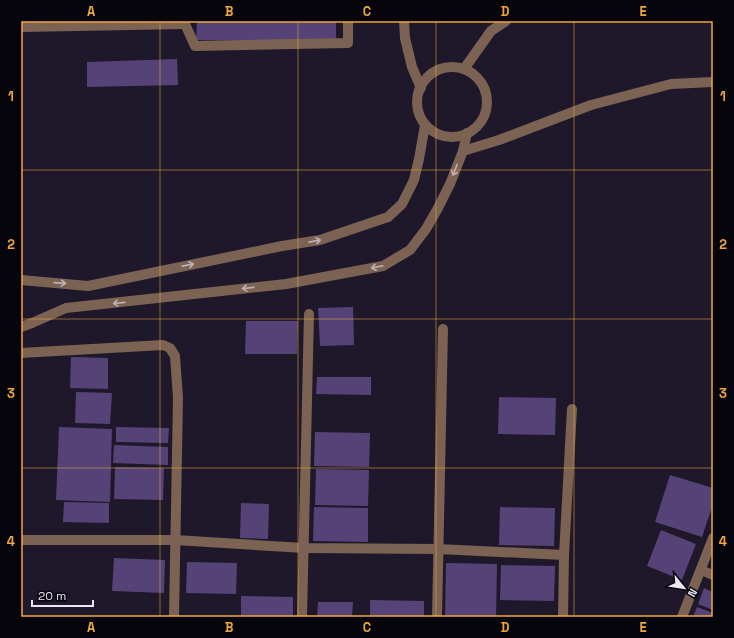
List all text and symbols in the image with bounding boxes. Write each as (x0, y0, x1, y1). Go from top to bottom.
text: A (87, 3, 96, 20)
text: B (225, 3, 234, 20)
text: C (363, 3, 371, 20)
text: D (501, 3, 510, 20)
text: E (639, 3, 647, 20)
text: 1 (8, 88, 14, 105)
text: 1 (720, 88, 726, 105)
one-way arrow (451, 164, 459, 176)
text: 2 (7, 236, 15, 253)
text: 2 (719, 236, 727, 253)
one-way arrow (308, 237, 321, 245)
one-way arrow (181, 261, 194, 269)
one-way arrow (370, 263, 383, 271)
one-way arrow (53, 280, 66, 287)
one-way arrow (242, 285, 255, 292)
one-way arrow (113, 299, 126, 306)
text: 3 (7, 385, 15, 402)
text: 3 (719, 385, 727, 402)
text: 4 (7, 533, 15, 550)
text: 4 (719, 533, 727, 550)
north arrow (664, 568, 704, 608)
scale bar (32, 582, 93, 608)
text: N (685, 586, 701, 600)
text: 20 m (38, 588, 66, 604)
text: A (87, 619, 96, 636)
text: B (225, 619, 234, 636)
text: C (363, 619, 371, 636)
text: D (501, 619, 510, 636)
text: E (639, 619, 647, 636)

